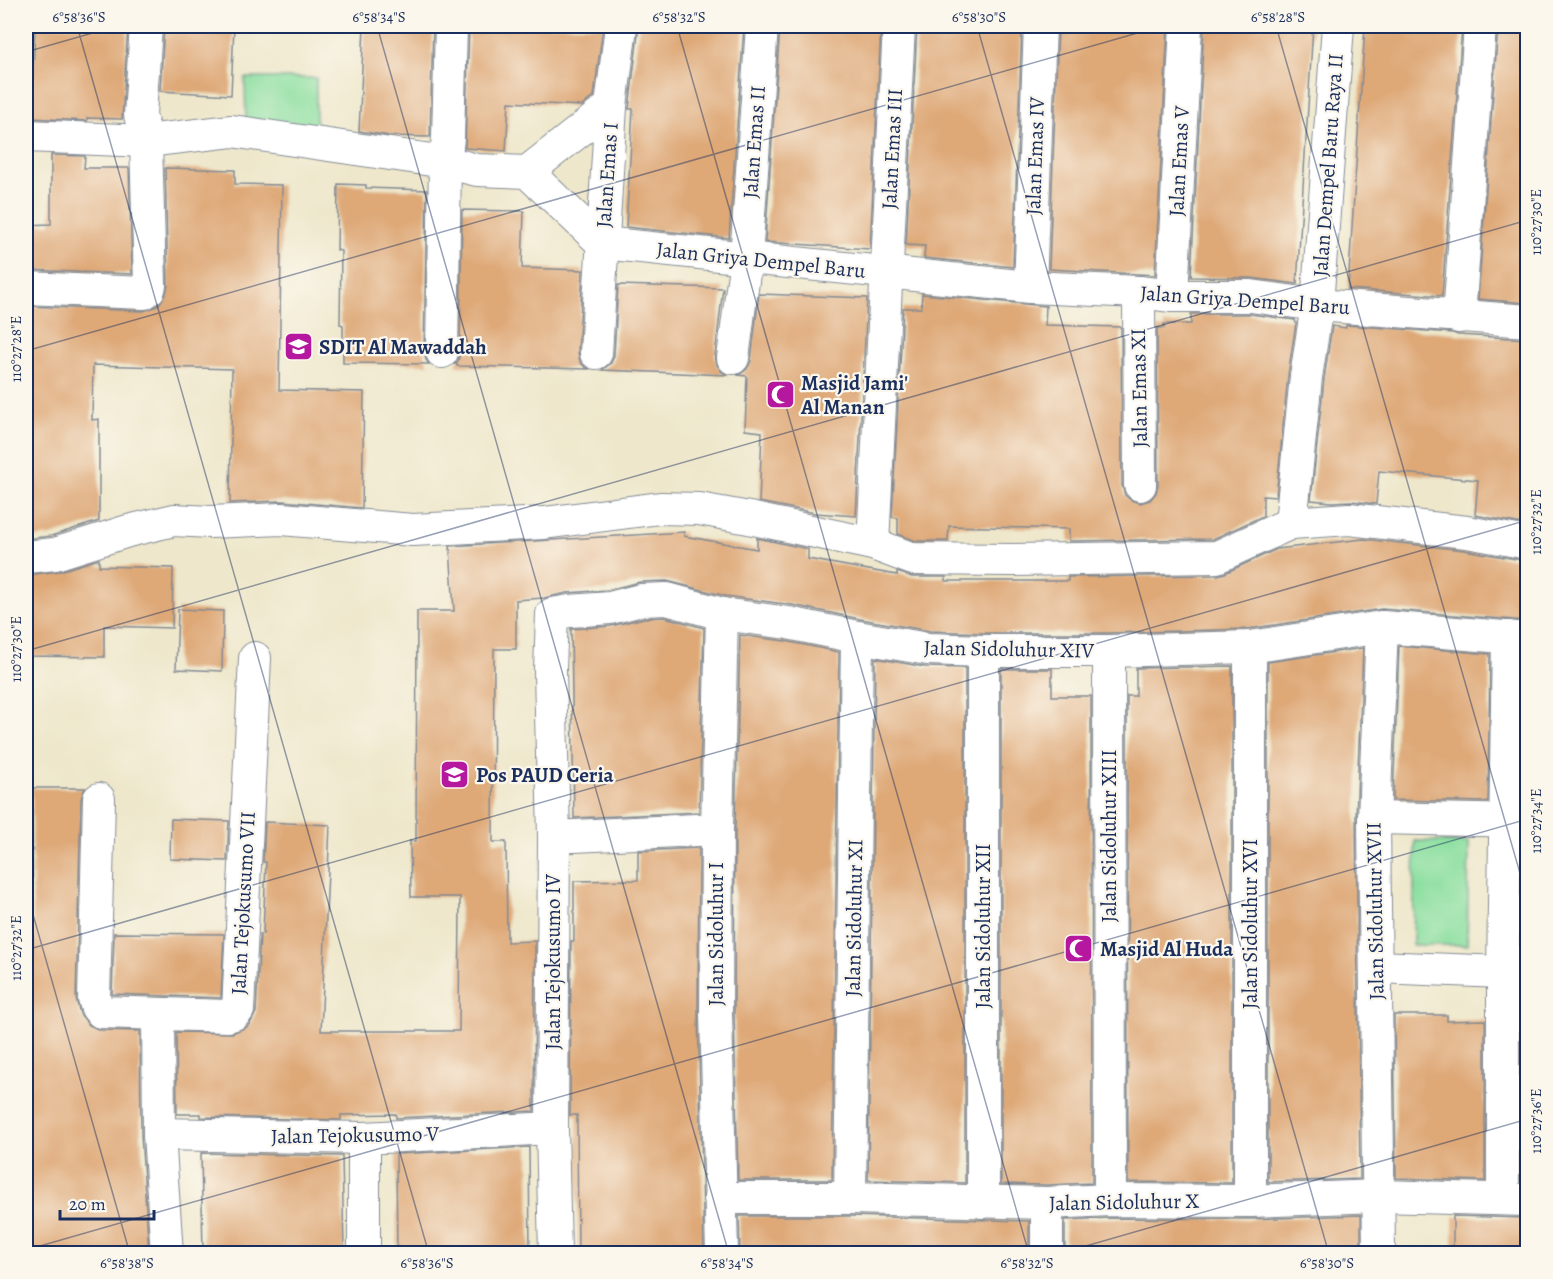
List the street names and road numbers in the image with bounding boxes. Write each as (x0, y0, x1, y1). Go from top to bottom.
street label: Jalan Dempel Baru Raya II (1306, 52, 1350, 278)
street label: Jalan Emas II (736, 84, 772, 200)
street label: Jalan Emas III (875, 88, 909, 210)
street label: Jalan Emas IV (1019, 96, 1051, 216)
street label: Jalan Emas V (1162, 105, 1196, 217)
street label: Jalan Emas I (589, 121, 625, 229)
street label: Jalan Griya Dempel Baru (655, 235, 868, 285)
street label: Jalan Griya Dempel Baru (1139, 279, 1351, 321)
street label: Jalan Emas XI (1124, 328, 1154, 448)
street label: Jalan Sidoluhur XIV (923, 634, 1095, 664)
street label: Jalan Sidoluhur XIII (1095, 750, 1123, 922)
street label: Jalan Tejokusumo VII (224, 811, 262, 995)
street label: Jalan Sidoluhur XVII (1359, 822, 1391, 1000)
street label: Jalan Sidoluhur XI (839, 839, 869, 997)
street label: Jalan Sidoluhur XVI (1236, 839, 1264, 1009)
street label: Jalan Sidoluhur XII (969, 843, 997, 1009)
street label: Jalan Sidoluhur I (702, 862, 730, 1006)
street label: Jalan Tejokusumo IV (539, 874, 567, 1050)
street label: Jalan Tejokusumo V (271, 1120, 440, 1150)
street label: Jalan Sidoluhur X (1049, 1187, 1200, 1217)

